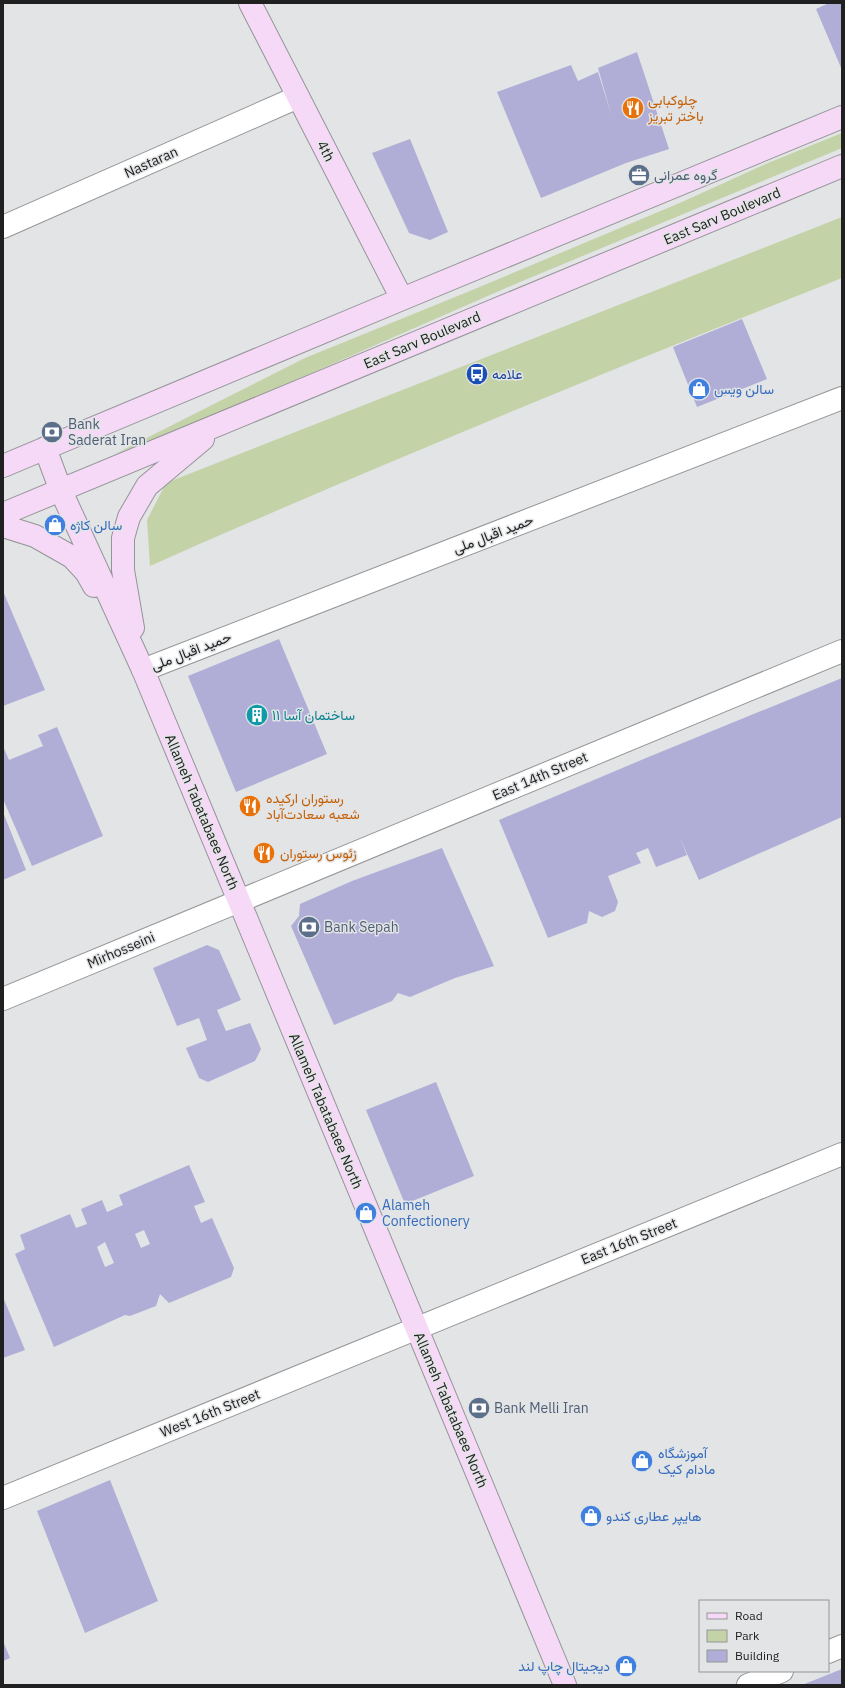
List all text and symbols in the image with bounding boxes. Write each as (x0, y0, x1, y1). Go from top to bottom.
place label: چلوکبابی باختر تبریز (647, 91, 704, 125)
restaurant icon: چلوکبابی باختر تبریز (620, 95, 646, 121)
street label: 4th (313, 137, 339, 165)
street label: Nastaran (121, 142, 181, 182)
office icon: گروه عمرانی (626, 162, 652, 188)
place label: گروه عمرانی (654, 166, 718, 184)
street label: East Sarv Boulevard (661, 183, 783, 249)
street label: East Sarv Boulevard (361, 307, 483, 373)
bus stop icon: علامه (464, 361, 490, 387)
place label: علامه (492, 365, 522, 383)
shop icon: سالن ویس (686, 376, 712, 402)
place label: سالن ویس (714, 380, 774, 398)
place label: Bank Saderat Iran (68, 415, 146, 449)
bank icon: Bank Saderat Iran (39, 419, 65, 445)
street label: حمید اقبال ملی (450, 510, 536, 559)
shop icon: سالن كاژه (42, 512, 68, 538)
place label: سالن كاژه (70, 516, 122, 534)
street label: حمید اقبال ملی (148, 627, 234, 676)
building icon: ساختمان آسا ۱۱ (244, 702, 270, 728)
place label: ساختمان آسا ۱۱ (272, 706, 355, 724)
street label: Allameh Tabatabaee North (161, 731, 243, 893)
street label: East 14th Street (490, 748, 591, 804)
place label: رستوران ارکیده شعبه سعادت‌آباد (266, 789, 360, 823)
restaurant icon: رستوران ارکیده شعبه سعادت‌آباد (237, 793, 263, 819)
restaurant icon: زئوس رستوران (251, 840, 277, 866)
place label: زئوس رستوران (280, 844, 357, 862)
bank icon: Bank Sepah (296, 914, 322, 940)
place label: Bank Sepah (324, 918, 399, 936)
street label: Mirhosseini (84, 928, 158, 972)
street label: Allameh Tabatabaee North (285, 1030, 367, 1192)
place label: Alameh Confectionery (382, 1196, 470, 1230)
shop icon: Alameh Confectionery (353, 1200, 379, 1226)
street label: East 16th Street (578, 1214, 680, 1268)
street label: Allameh Tabatabaee North (410, 1329, 492, 1491)
street label: West 16th Street (157, 1385, 263, 1441)
bank icon: Bank Melli Iran (466, 1395, 492, 1421)
place label: Bank Melli Iran (494, 1399, 589, 1417)
place label: آموزشگاه مادام کیک (658, 1444, 715, 1478)
shop icon: آموزشگاه مادام کیک (629, 1448, 655, 1474)
shop icon: هایپر عطاری کندو (578, 1503, 604, 1529)
place label: هایپر عطاری کندو (606, 1507, 702, 1526)
legend (699, 1600, 829, 1672)
text: Road (735, 1608, 763, 1623)
text: Park (735, 1628, 760, 1643)
text: Building (735, 1648, 780, 1663)
shop icon: دیجیتال چاپ لند (613, 1653, 639, 1679)
place label: دیجیتال چاپ لند (518, 1657, 610, 1676)

